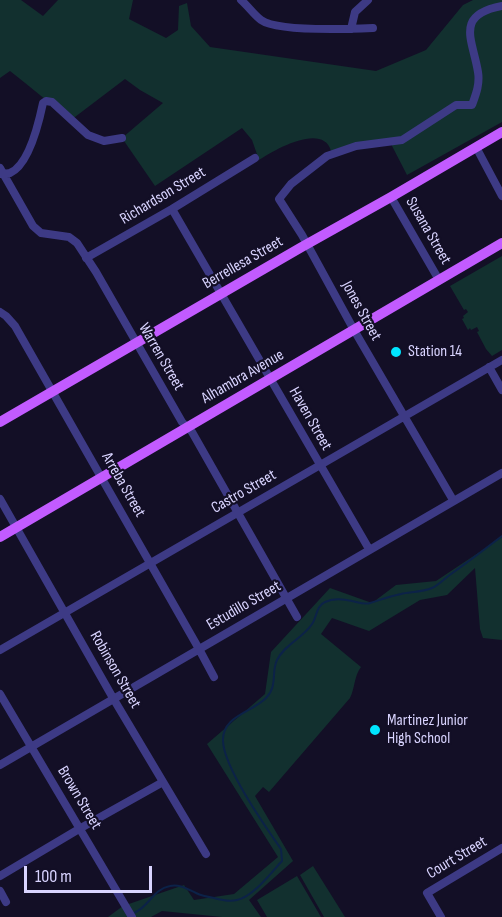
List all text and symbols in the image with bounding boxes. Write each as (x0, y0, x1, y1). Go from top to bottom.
street label: Richardson Street (117, 163, 209, 229)
street label: Susana Street (401, 194, 455, 268)
street label: Berrellesa Street (199, 232, 287, 294)
street label: Jones Street (337, 278, 385, 344)
street label: Warren Street (134, 320, 188, 394)
place label: Station 14 (408, 342, 462, 362)
marker: Station 14 (389, 345, 403, 359)
street label: Alhambra Avenue (198, 346, 288, 408)
street label: Haven Street (284, 384, 336, 454)
street label: Arreba Street (97, 449, 149, 521)
street label: Castro Street (208, 466, 280, 518)
street label: Estudillo Street (203, 577, 285, 635)
street label: Robinson Street (85, 628, 145, 712)
place label: Martinez Junior High School (387, 711, 468, 749)
marker: Martinez Junior High School (368, 723, 382, 737)
street label: Brown Street (53, 763, 105, 833)
street label: Court Street (423, 833, 491, 883)
scale bar (27, 854, 154, 892)
text: 100 m (35, 866, 72, 887)

